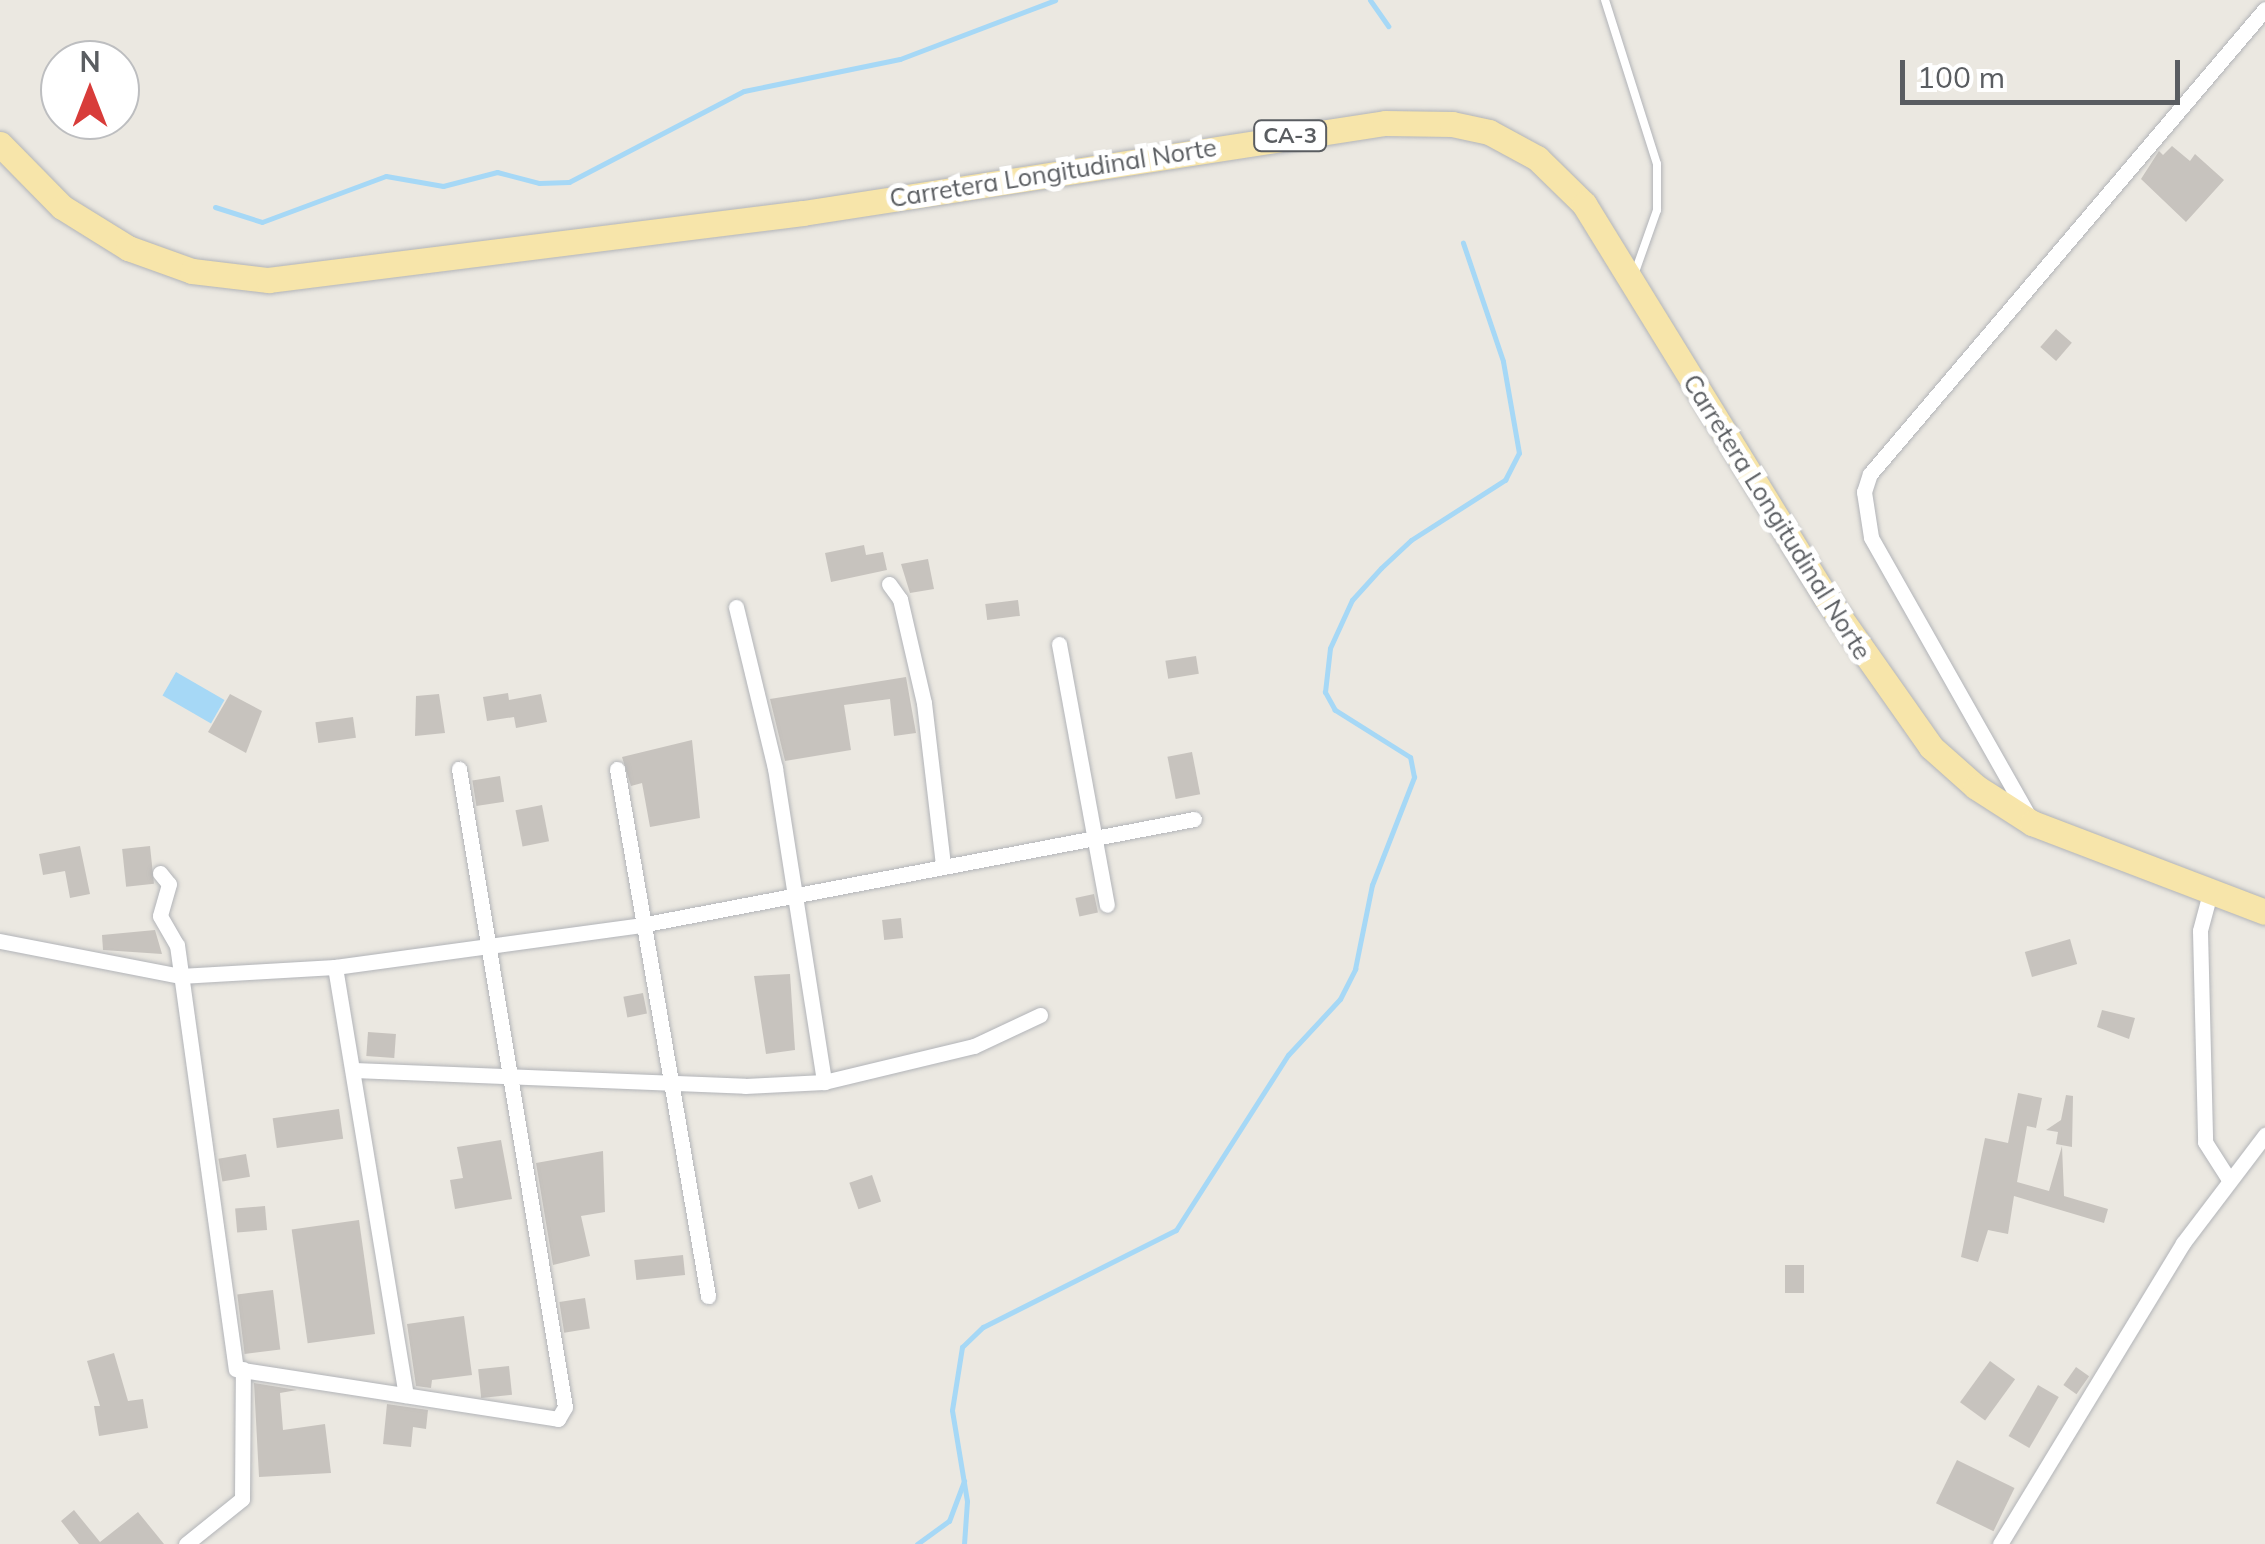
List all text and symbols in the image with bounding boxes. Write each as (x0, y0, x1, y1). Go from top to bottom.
north arrow (40, 40, 140, 140)
scale bar (1905, 40, 2185, 102)
text: N (79, 44, 101, 79)
text: 100 m (1917, 58, 2005, 96)
road number: CA-3 (1252, 119, 1328, 153)
street label: Carretera Longitudinal Norte (887, 132, 1219, 214)
street label: Carretera Longitudinal Norte (1677, 369, 1877, 665)

